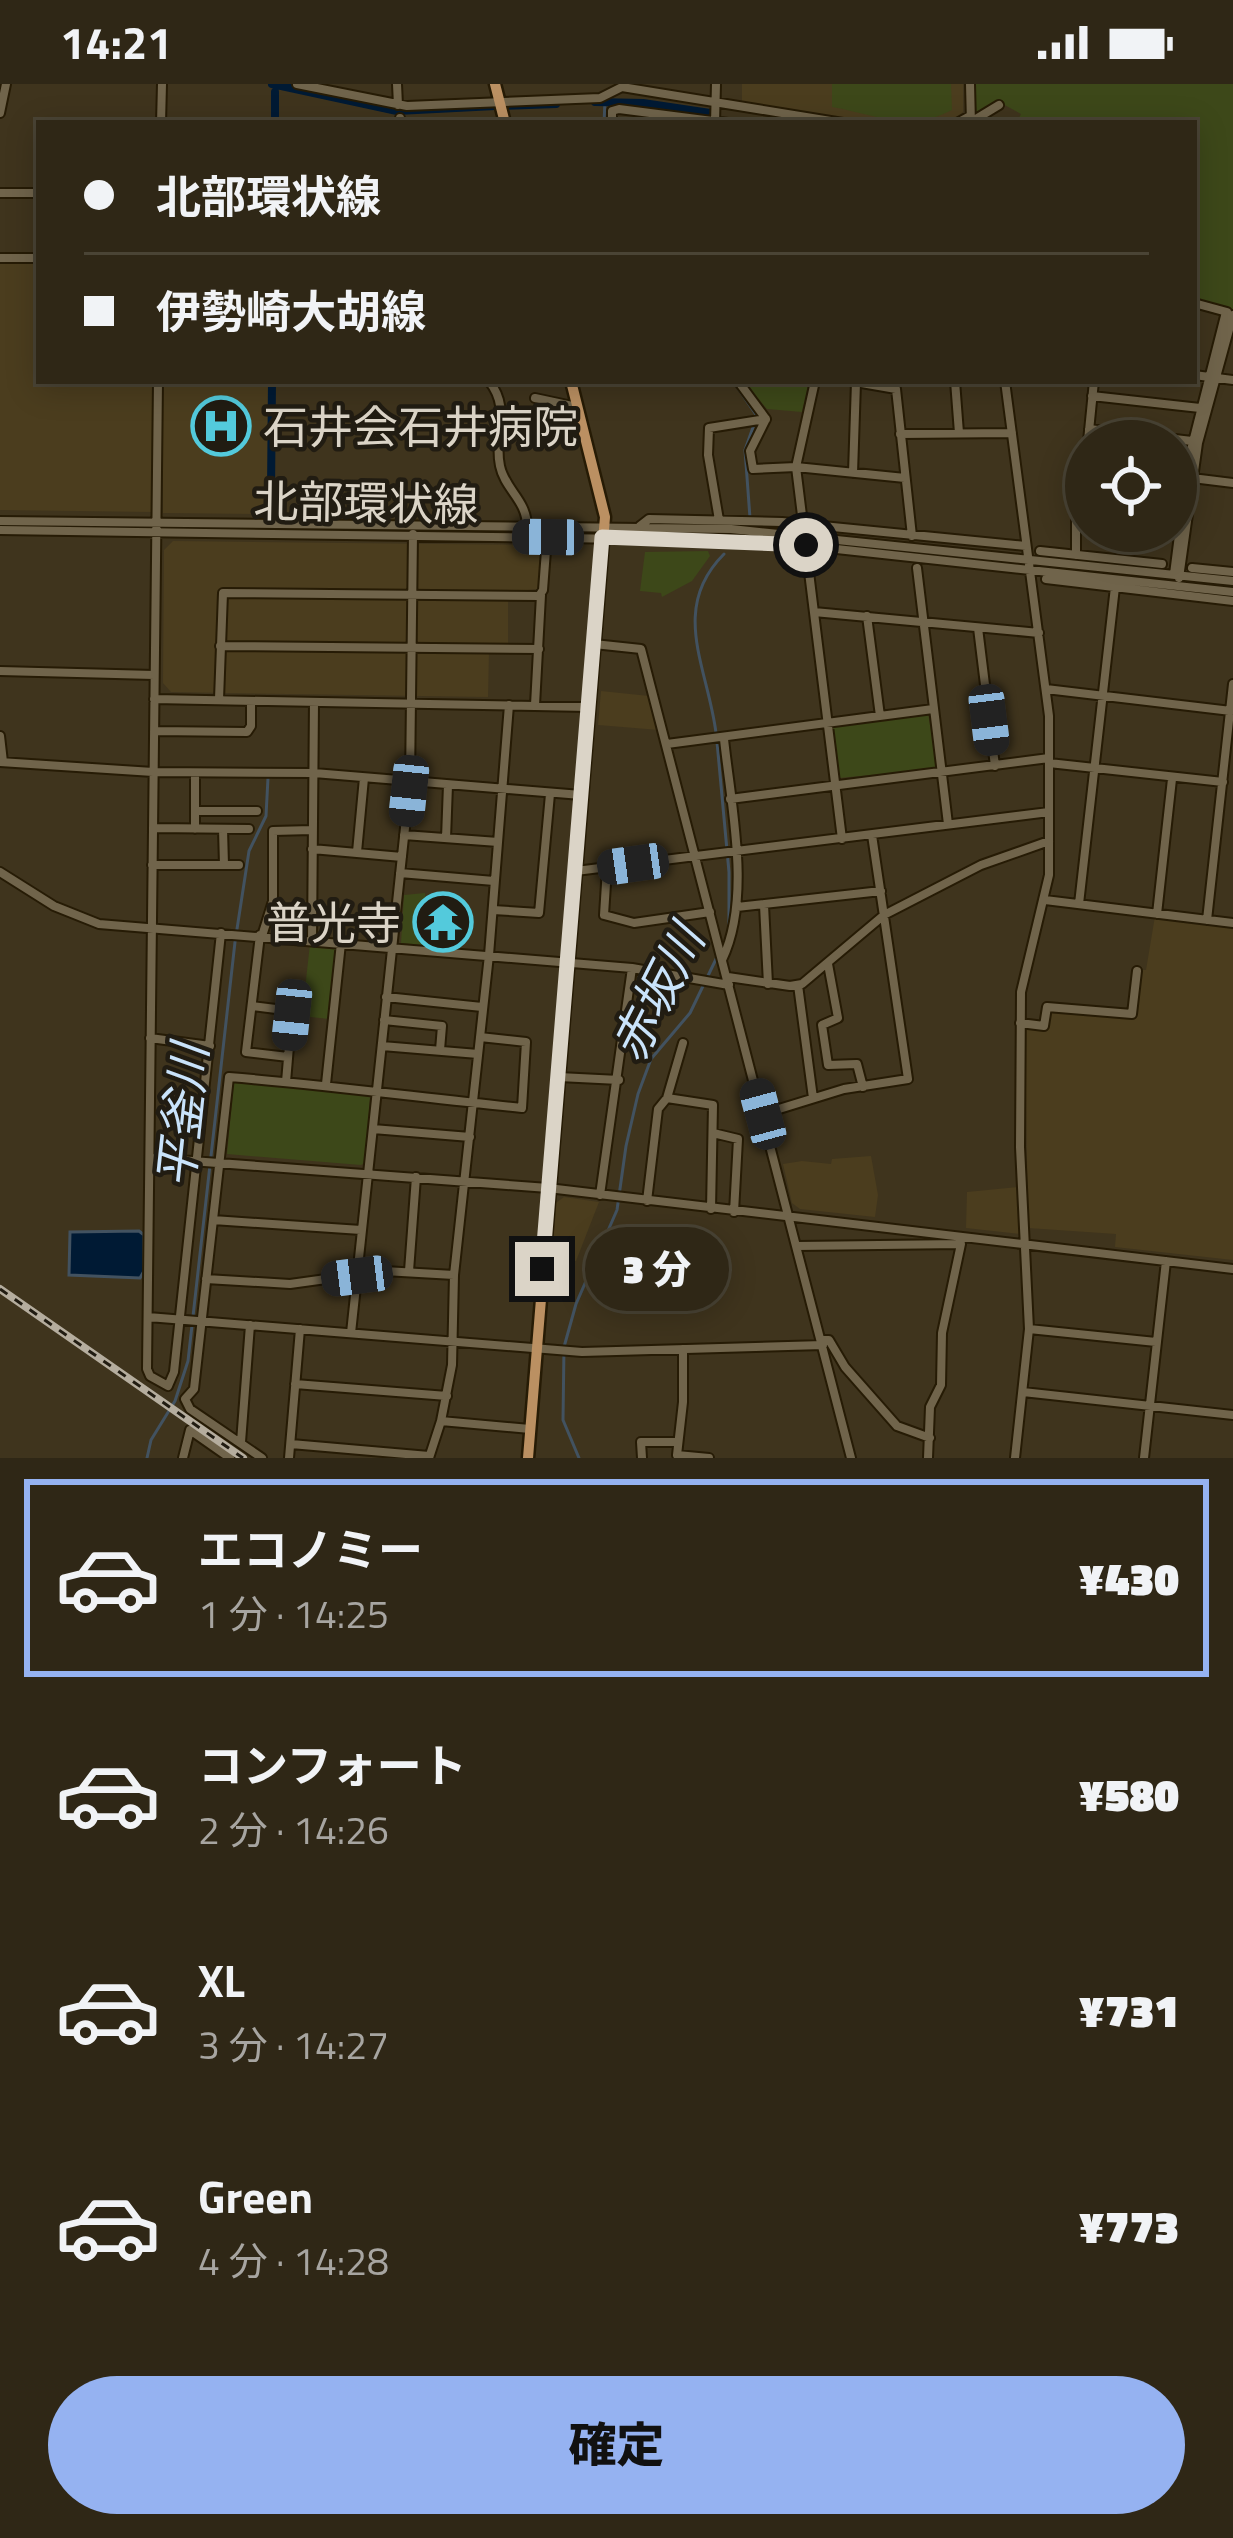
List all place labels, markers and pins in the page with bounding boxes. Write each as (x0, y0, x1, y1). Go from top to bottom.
place label: 石井会石井病院 (263, 392, 578, 460)
hospital icon: 石井会石井病院 (190, 395, 252, 457)
place label: 普光寺 (266, 888, 401, 956)
temple icon: 普光寺 (412, 891, 474, 953)

